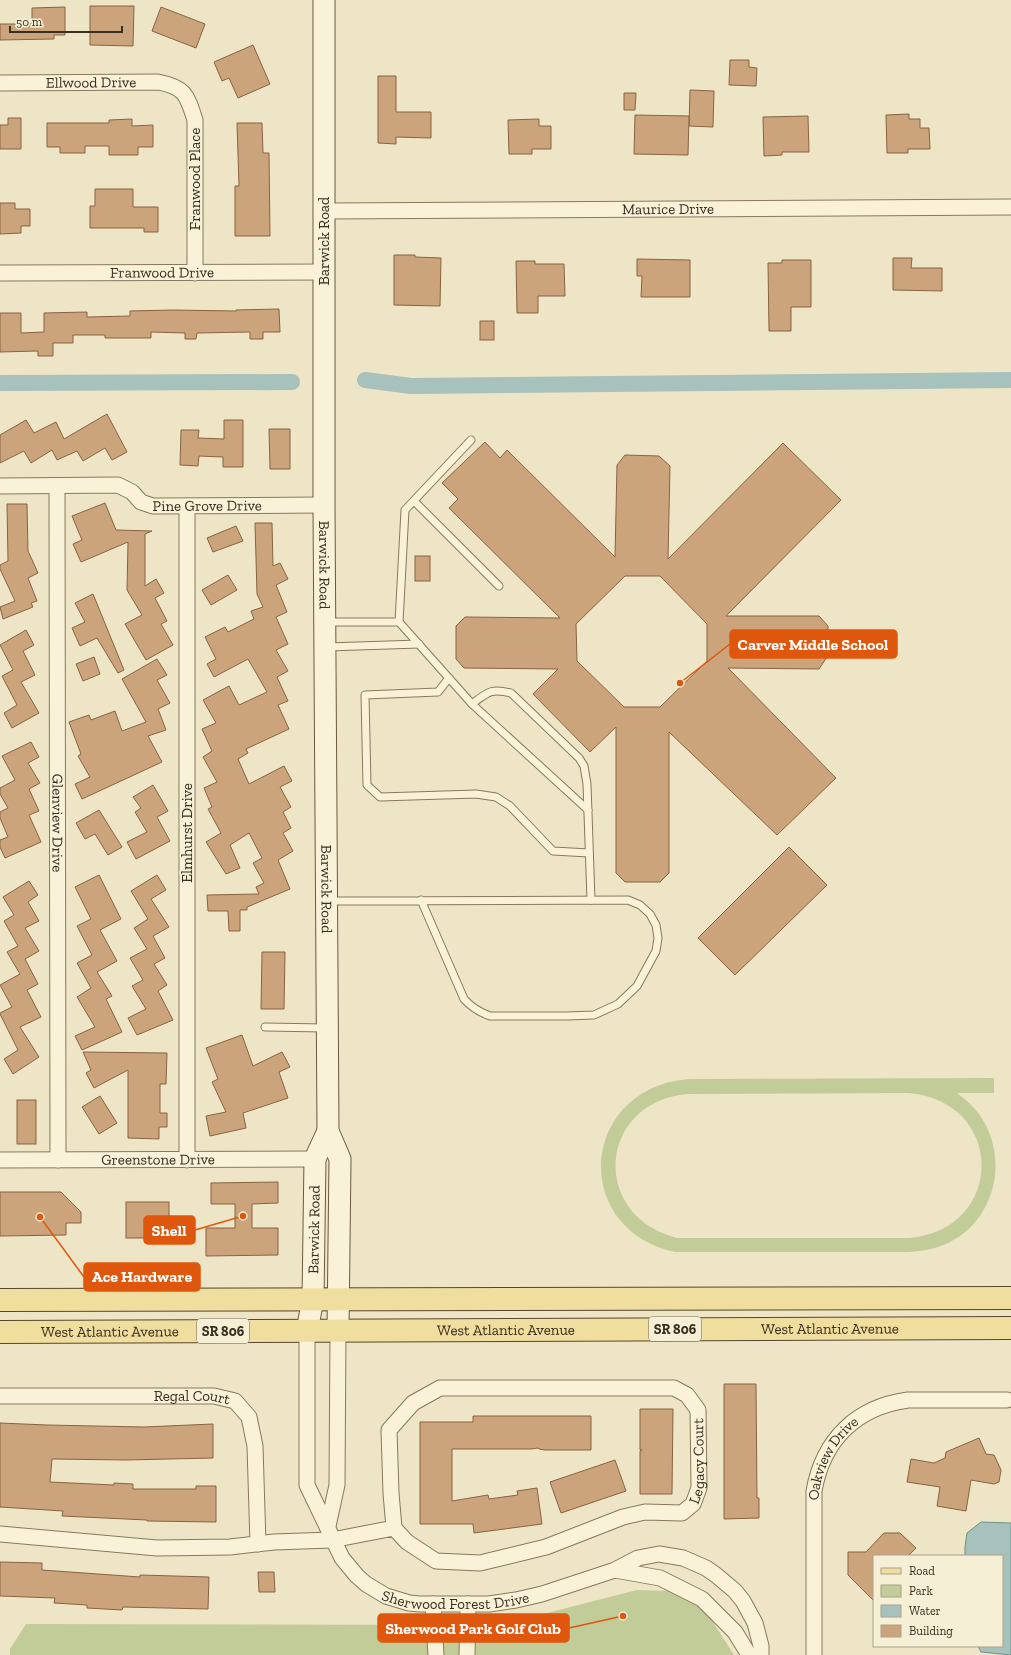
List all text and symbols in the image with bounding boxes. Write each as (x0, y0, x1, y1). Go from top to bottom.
scale bar (10, 8, 122, 34)
text: 50 m (16, 15, 43, 29)
street label: Ellwood Drive (46, 73, 136, 92)
street label: Franwood Place (186, 128, 204, 230)
street label: Barwick Road (315, 196, 333, 285)
street label: Maurice Drive (622, 200, 714, 218)
street label: Franwood Drive (110, 263, 214, 282)
street label: Pine Grove Drive (153, 496, 262, 515)
street label: Barwick Road (315, 521, 334, 610)
callout: Carver Middle School (730, 630, 897, 658)
text: Carver Middle School (738, 635, 889, 654)
street label: Glenview Drive (48, 774, 67, 872)
street label: Elmhurst Drive (178, 783, 196, 883)
street label: Barwick Road (317, 845, 336, 934)
street label: Greenstone Drive (101, 1150, 215, 1169)
street label: Barwick Road (304, 1184, 324, 1274)
callout: Shell (144, 1216, 195, 1244)
text: Shell (151, 1221, 187, 1240)
callout: Ace Hardware (84, 1263, 200, 1291)
text: Ace Hardware (92, 1267, 192, 1286)
road number: SR 806 (649, 1317, 701, 1341)
road number: SR 806 (197, 1319, 249, 1343)
street label: West Atlantic Avenue (761, 1319, 899, 1338)
street label: West Atlantic Avenue (437, 1321, 575, 1339)
street label: West Atlantic Avenue (41, 1322, 179, 1341)
street label: Regal Court (154, 1386, 232, 1409)
street label: Oakview Drive (805, 1412, 862, 1500)
street label: Legacy Court (685, 1418, 708, 1507)
legend (873, 1555, 1003, 1647)
text: Road (909, 1564, 935, 1578)
text: Park (909, 1584, 934, 1598)
street label: Sherwood Forest Drive (380, 1586, 531, 1613)
text: Water (909, 1604, 941, 1618)
callout: Sherwood Park Golf Club (378, 1614, 569, 1642)
text: Sherwood Park Golf Club (385, 1619, 561, 1638)
text: Building (909, 1624, 953, 1638)

